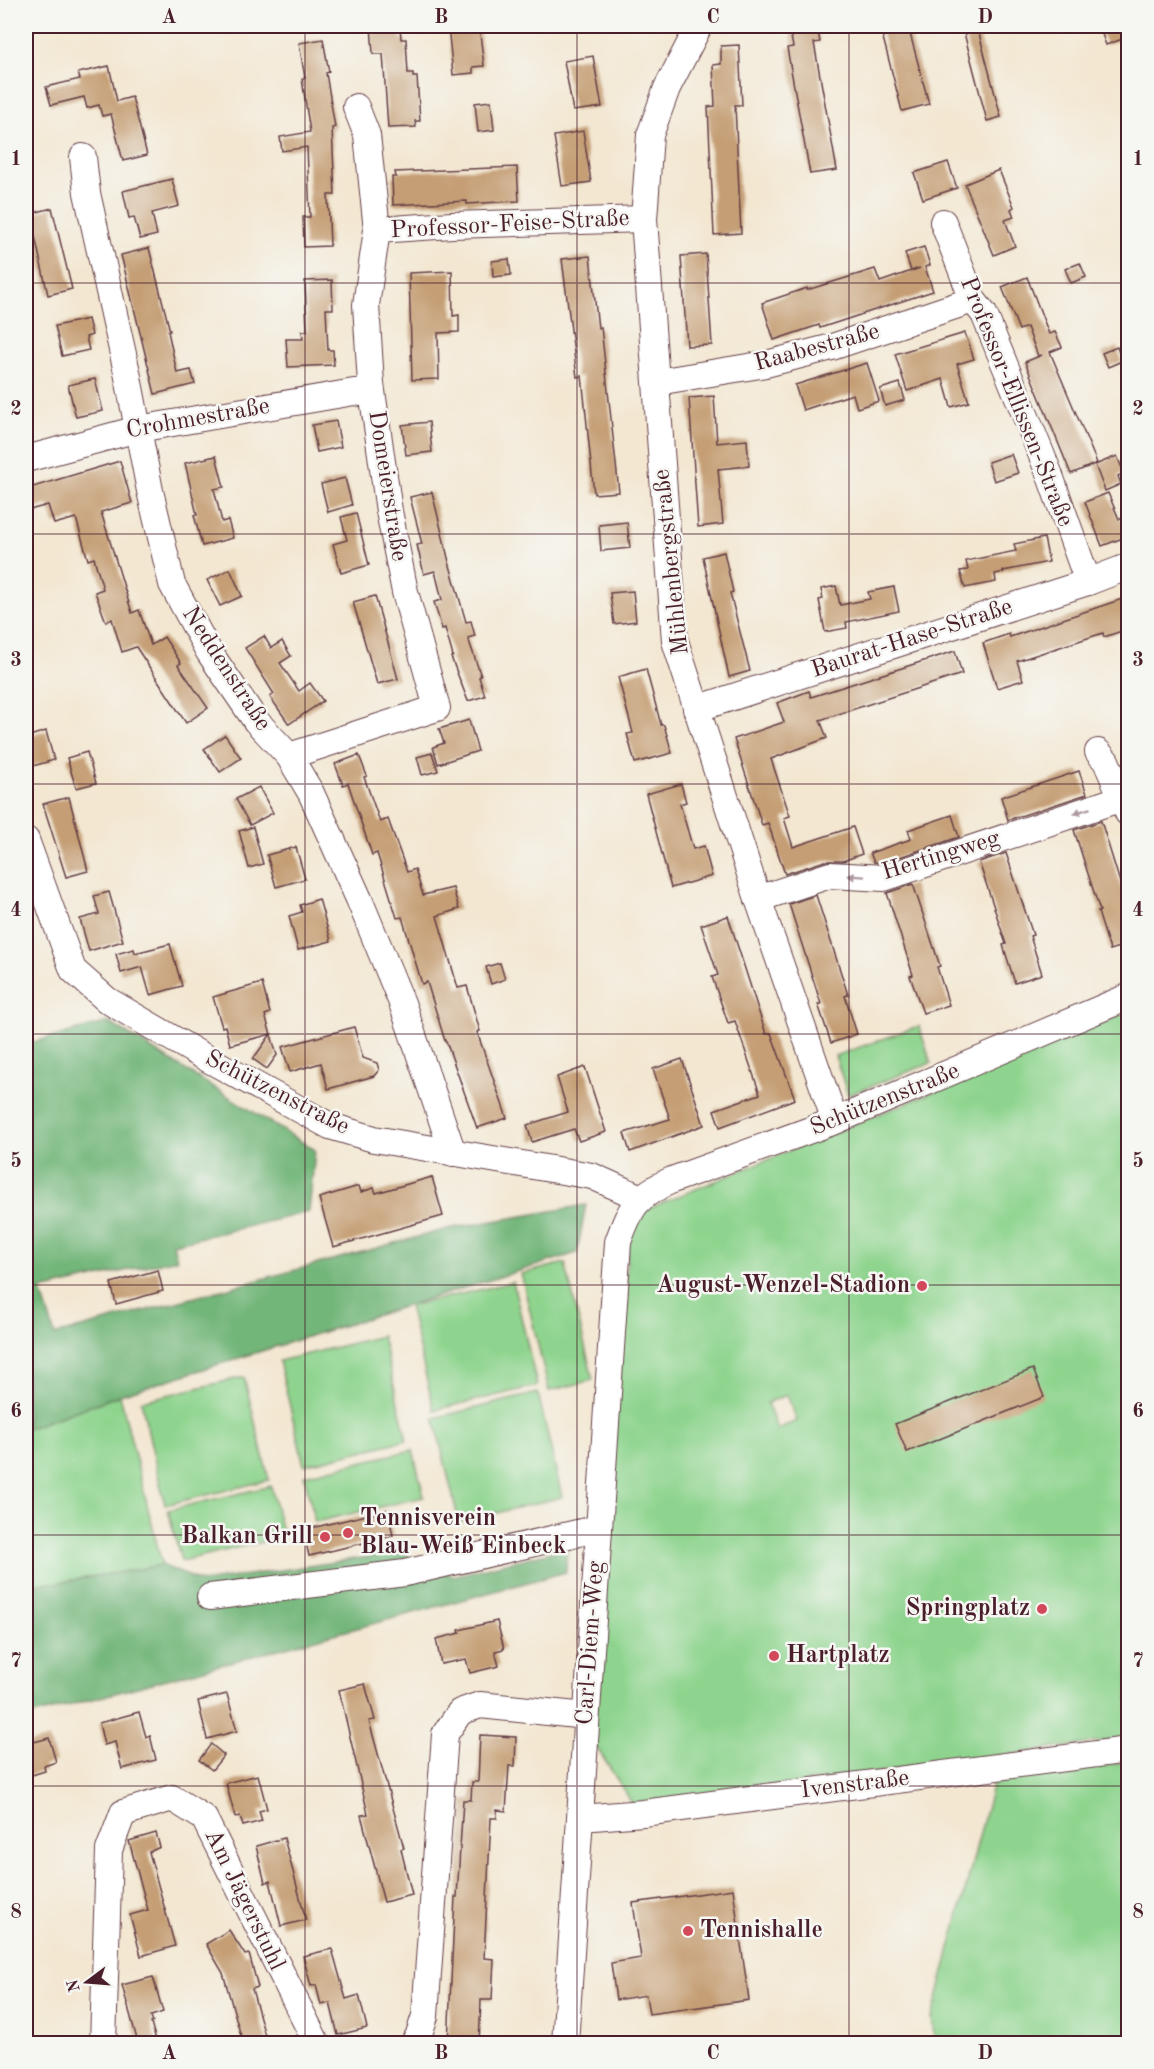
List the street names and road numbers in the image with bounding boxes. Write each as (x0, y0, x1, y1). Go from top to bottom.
street label: Professor-Feise-Straße (390, 207, 630, 243)
street label: Professor-Ellissen-Straße (955, 274, 1077, 530)
street label: Raabestraße (752, 320, 882, 376)
street label: Crohmestraße (124, 395, 272, 443)
street label: Domeierstraße (363, 409, 411, 563)
street label: Mühlenbergstraße (650, 468, 694, 656)
street label: Baurat-Hase-Straße (808, 595, 1016, 683)
street label: Neddenstraße (177, 603, 275, 735)
street label: Hertingweg (879, 827, 1003, 885)
street label: Schützenstraße (201, 1046, 353, 1140)
street label: Schützenstraße (807, 1059, 963, 1141)
street label: Carl-Diem-Weg (573, 1560, 609, 1726)
street label: Ivenstraße (799, 1766, 911, 1804)
street label: Am Jägerstuhl (199, 1826, 289, 1974)

